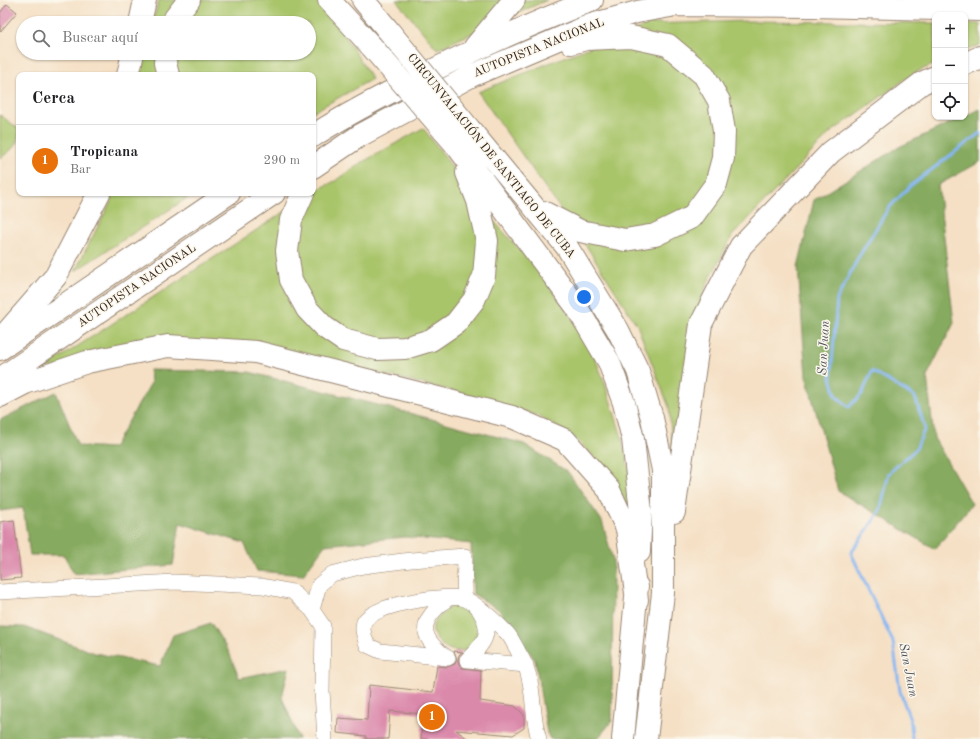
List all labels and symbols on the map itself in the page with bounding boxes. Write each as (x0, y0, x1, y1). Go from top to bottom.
street label: AUTOPISTA NACIONAL (472, 16, 606, 80)
street label: CIRCUNVALACIÓN DE SANTIAGO DE CUBA (405, 49, 580, 261)
street label: AUTOPISTA NACIONAL (76, 242, 198, 330)
your location (574, 287, 594, 307)
water label: San Juan (816, 320, 832, 376)
water label: San Juan (896, 642, 920, 699)
pin: 1 (419, 702, 445, 732)

